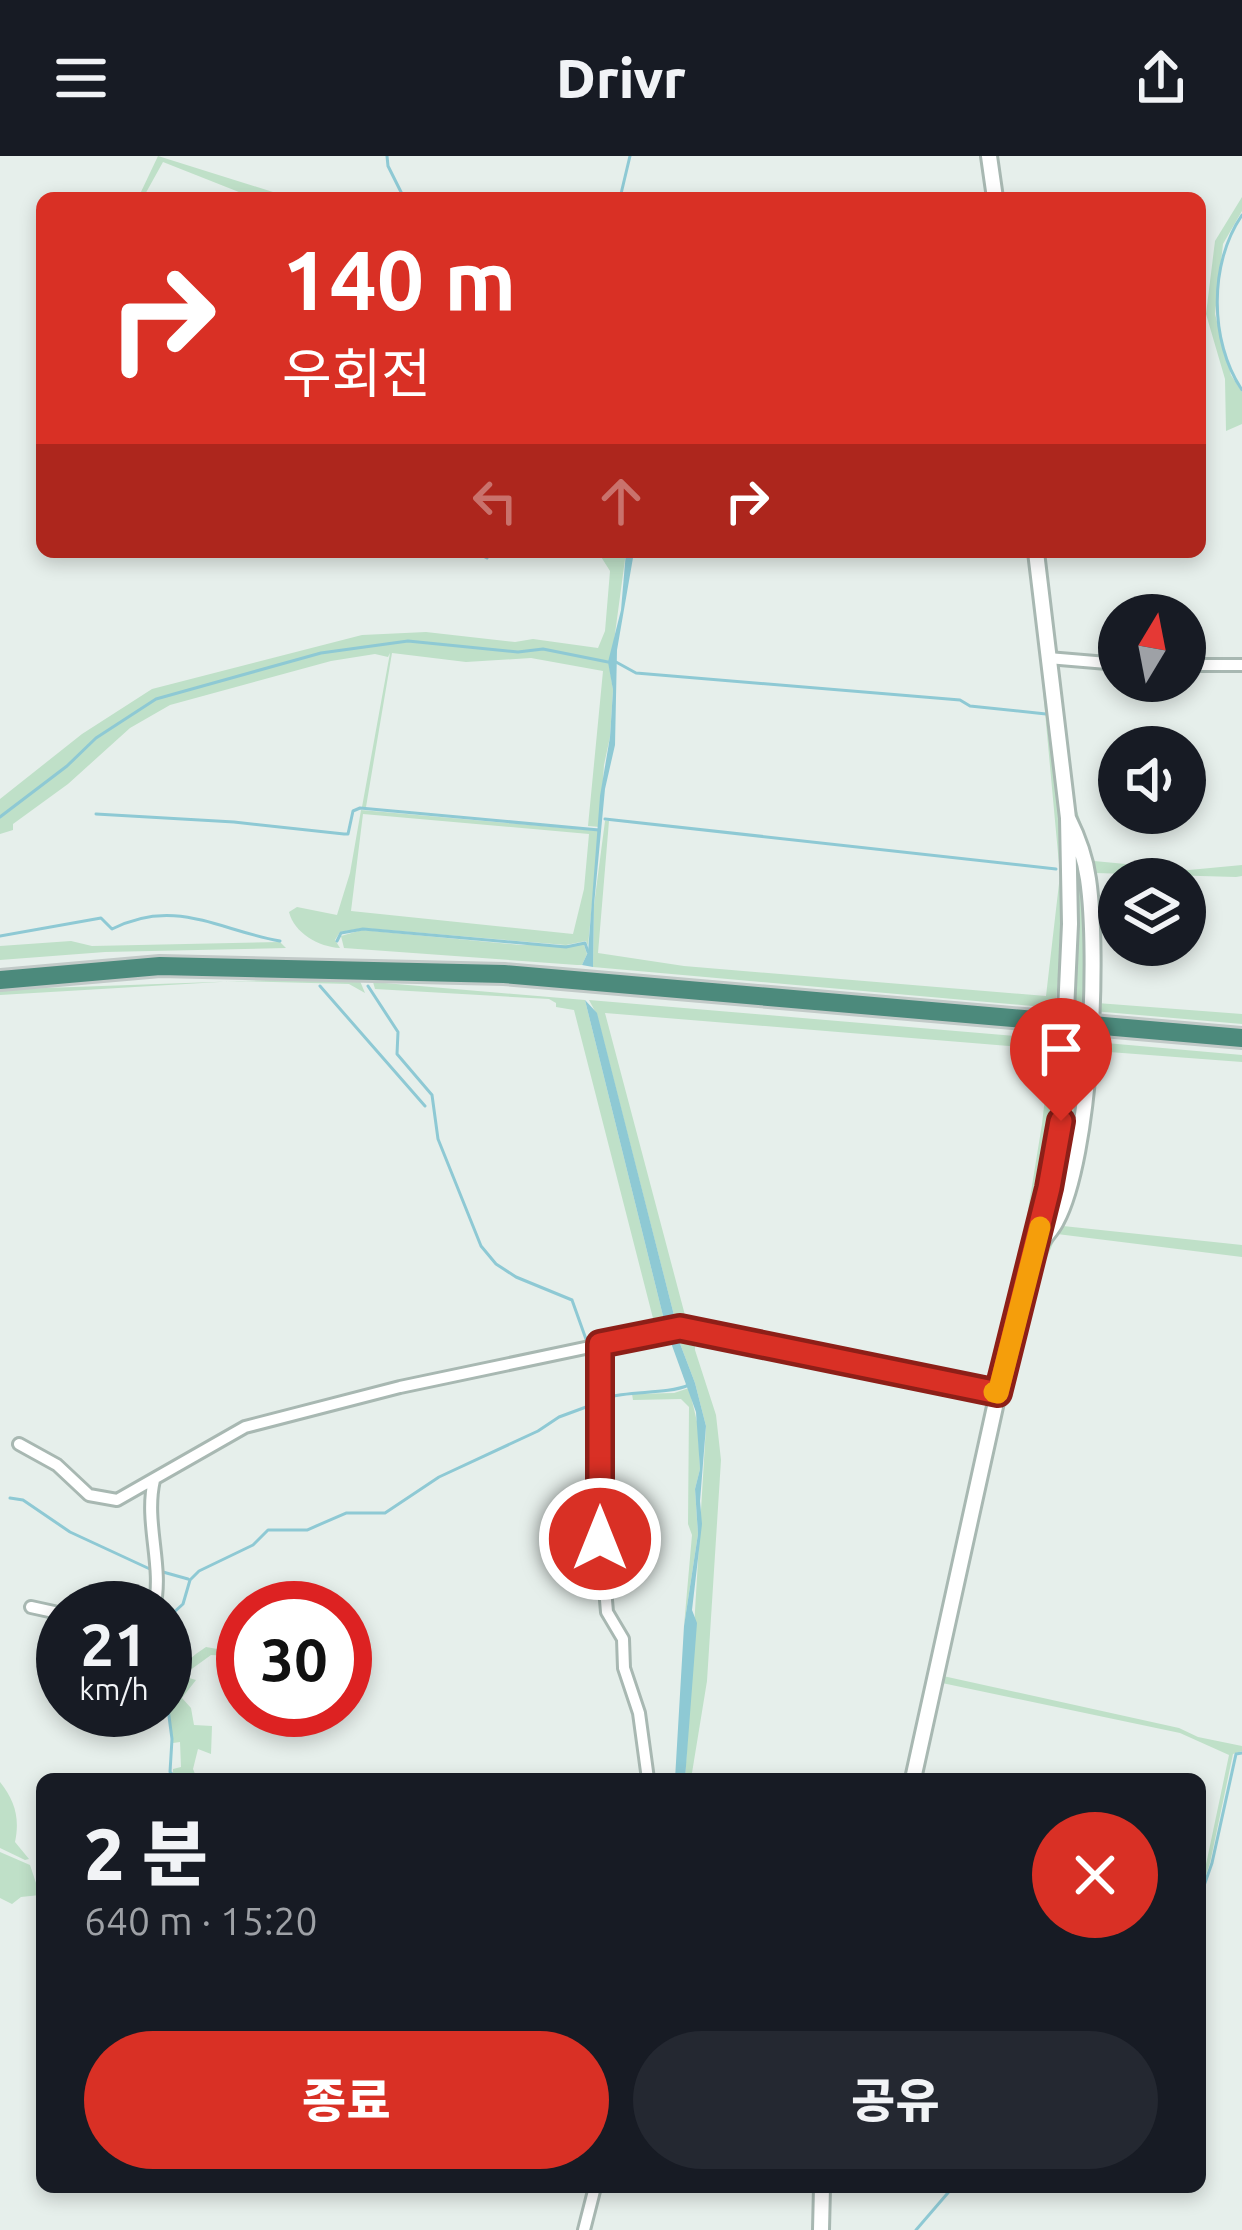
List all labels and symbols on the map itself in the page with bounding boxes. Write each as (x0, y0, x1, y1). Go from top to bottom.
north arrow (1098, 594, 1206, 702)
pin (1010, 998, 1112, 1121)
position arrow (537, 1476, 663, 1602)
speed limit sign: 30 (216, 1581, 372, 1737)

